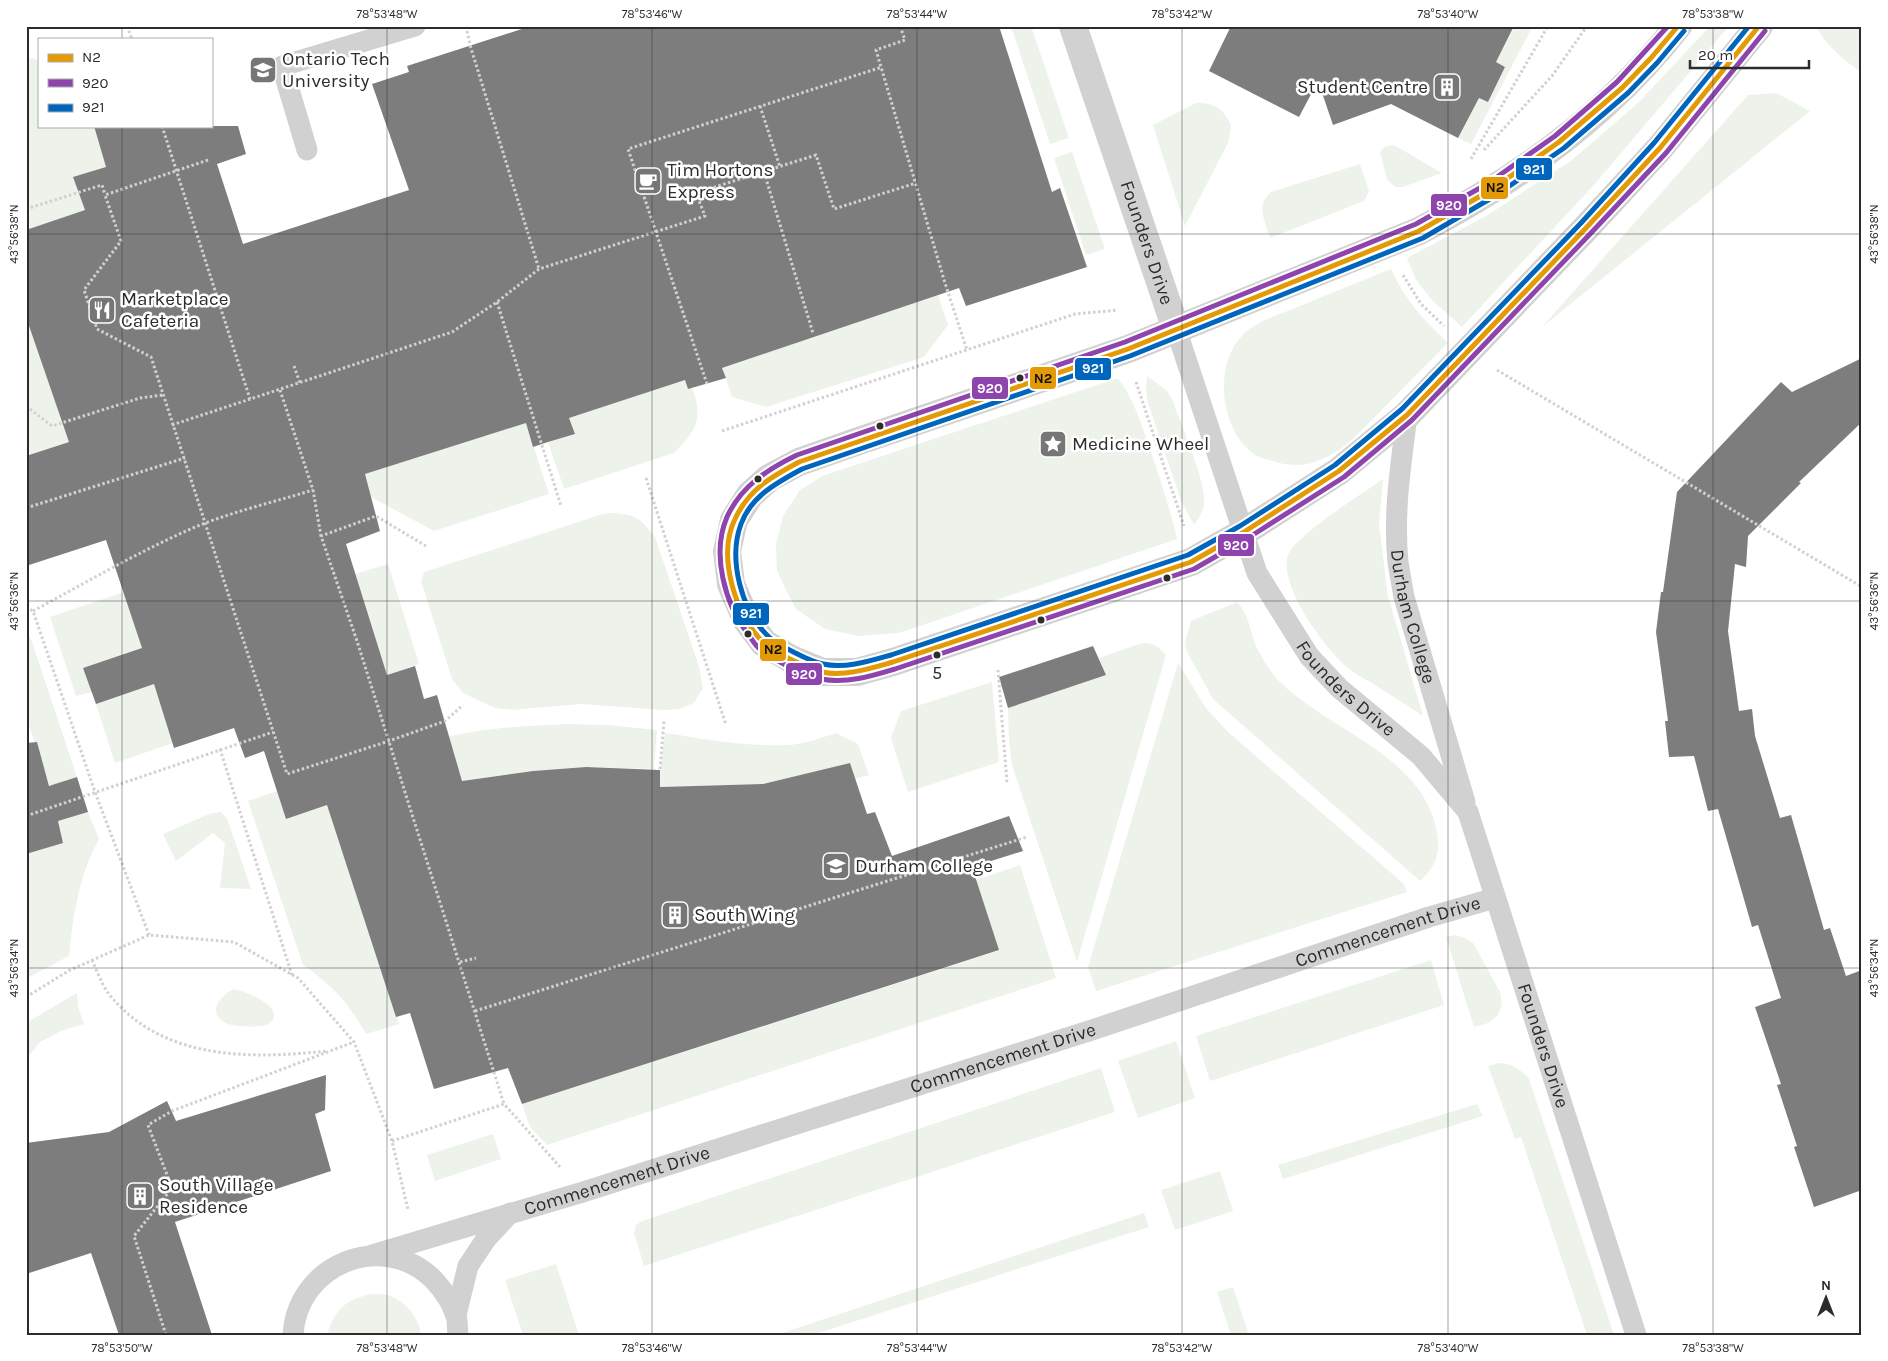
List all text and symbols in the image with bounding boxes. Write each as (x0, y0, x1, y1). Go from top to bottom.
text: 78°53'48"W (356, 7, 418, 21)
text: 78°53'46"W (622, 7, 683, 21)
text: 78°53'44"W (887, 7, 947, 21)
text: 78°53'42"W (1152, 7, 1213, 21)
text: 78°53'40"W (1418, 7, 1479, 21)
text: 78°53'38"W (1682, 7, 1744, 21)
legend (38, 38, 212, 128)
scale bar (1690, 38, 1809, 70)
text: 20 m (1698, 46, 1733, 64)
text: N2 (82, 48, 101, 66)
place label: Ontario Tech University (282, 48, 390, 92)
school or university icon: Ontario Tech University (248, 55, 278, 85)
building icon: Student Centre (1432, 72, 1462, 102)
text: 920 (82, 74, 108, 92)
place label: Student Centre (1297, 76, 1428, 98)
text: 921 (82, 98, 104, 116)
line badge: 921 (1515, 157, 1553, 181)
place label: Tim Hortons Express (667, 159, 773, 203)
text: 921 (1523, 161, 1545, 178)
cafe icon: Tim Hortons Express (633, 166, 663, 196)
line badge: N2 (1480, 176, 1509, 200)
street label: Founders Drive (1115, 178, 1178, 308)
text: N2 (1486, 179, 1504, 196)
line badge: 920 (1430, 193, 1468, 217)
text: 920 (1436, 197, 1462, 214)
text: 43°56'38"N (7, 204, 21, 264)
text: 43°56'38"N (1867, 204, 1881, 264)
place label: Marketplace Cafeteria (121, 288, 228, 332)
restaurant icon: Marketplace Cafeteria (87, 295, 117, 325)
line badge: 921 (1074, 357, 1112, 381)
text: 921 (1082, 360, 1104, 377)
line badge: N2 (1029, 366, 1057, 390)
text: N2 (1034, 370, 1052, 387)
unlabelled marker (1015, 373, 1025, 383)
line badge: 920 (971, 376, 1009, 400)
text: 920 (977, 380, 1003, 397)
unlabelled marker (875, 421, 885, 431)
place icon: Medicine Wheel (1038, 429, 1068, 459)
place label: Medicine Wheel (1072, 433, 1209, 455)
unlabelled marker (753, 474, 763, 484)
line badge: 920 (1217, 533, 1255, 557)
text: 920 (1223, 537, 1249, 554)
street label: Durham College (1386, 548, 1440, 686)
text: 43°56'36"N (7, 572, 21, 630)
text: 43°56'36"N (1867, 572, 1881, 630)
unlabelled marker (1162, 573, 1172, 583)
line badge: 921 (732, 602, 770, 626)
text: 921 (740, 605, 762, 622)
unlabelled marker (1036, 615, 1046, 625)
unlabelled marker (743, 629, 753, 639)
street label: Founders Drive (1291, 637, 1400, 741)
line badge: N2 (759, 638, 787, 662)
text: N2 (764, 641, 782, 658)
marker: 5 (932, 650, 942, 660)
line badge: 920 (785, 662, 823, 686)
place label: 5 (932, 662, 942, 684)
text: 920 (791, 666, 817, 683)
school or university icon: Durham College (821, 851, 851, 881)
place label: Durham College (855, 855, 993, 877)
street label: Commencement Drive (1292, 892, 1483, 972)
building icon: South Wing (660, 900, 690, 930)
place label: South Wing (694, 904, 796, 926)
text: 43°56'34"N (7, 939, 21, 997)
text: 43°56'34"N (1867, 939, 1881, 997)
street label: Founders Drive (1513, 981, 1573, 1111)
street label: Commencement Drive (907, 1018, 1099, 1098)
street label: Commencement Drive (521, 1141, 713, 1220)
place label: South Village Residence (159, 1174, 273, 1218)
building icon: South Village Residence (125, 1181, 155, 1211)
north arrow (1800, 1274, 1850, 1324)
text: N (1821, 1277, 1831, 1294)
text: 78°53'50"W (92, 1341, 153, 1355)
text: 78°53'48"W (356, 1341, 418, 1355)
text: 78°53'46"W (622, 1341, 683, 1355)
text: 78°53'44"W (887, 1341, 947, 1355)
text: 78°53'42"W (1152, 1341, 1213, 1355)
text: 78°53'40"W (1418, 1341, 1479, 1355)
text: 78°53'38"W (1682, 1341, 1744, 1355)

